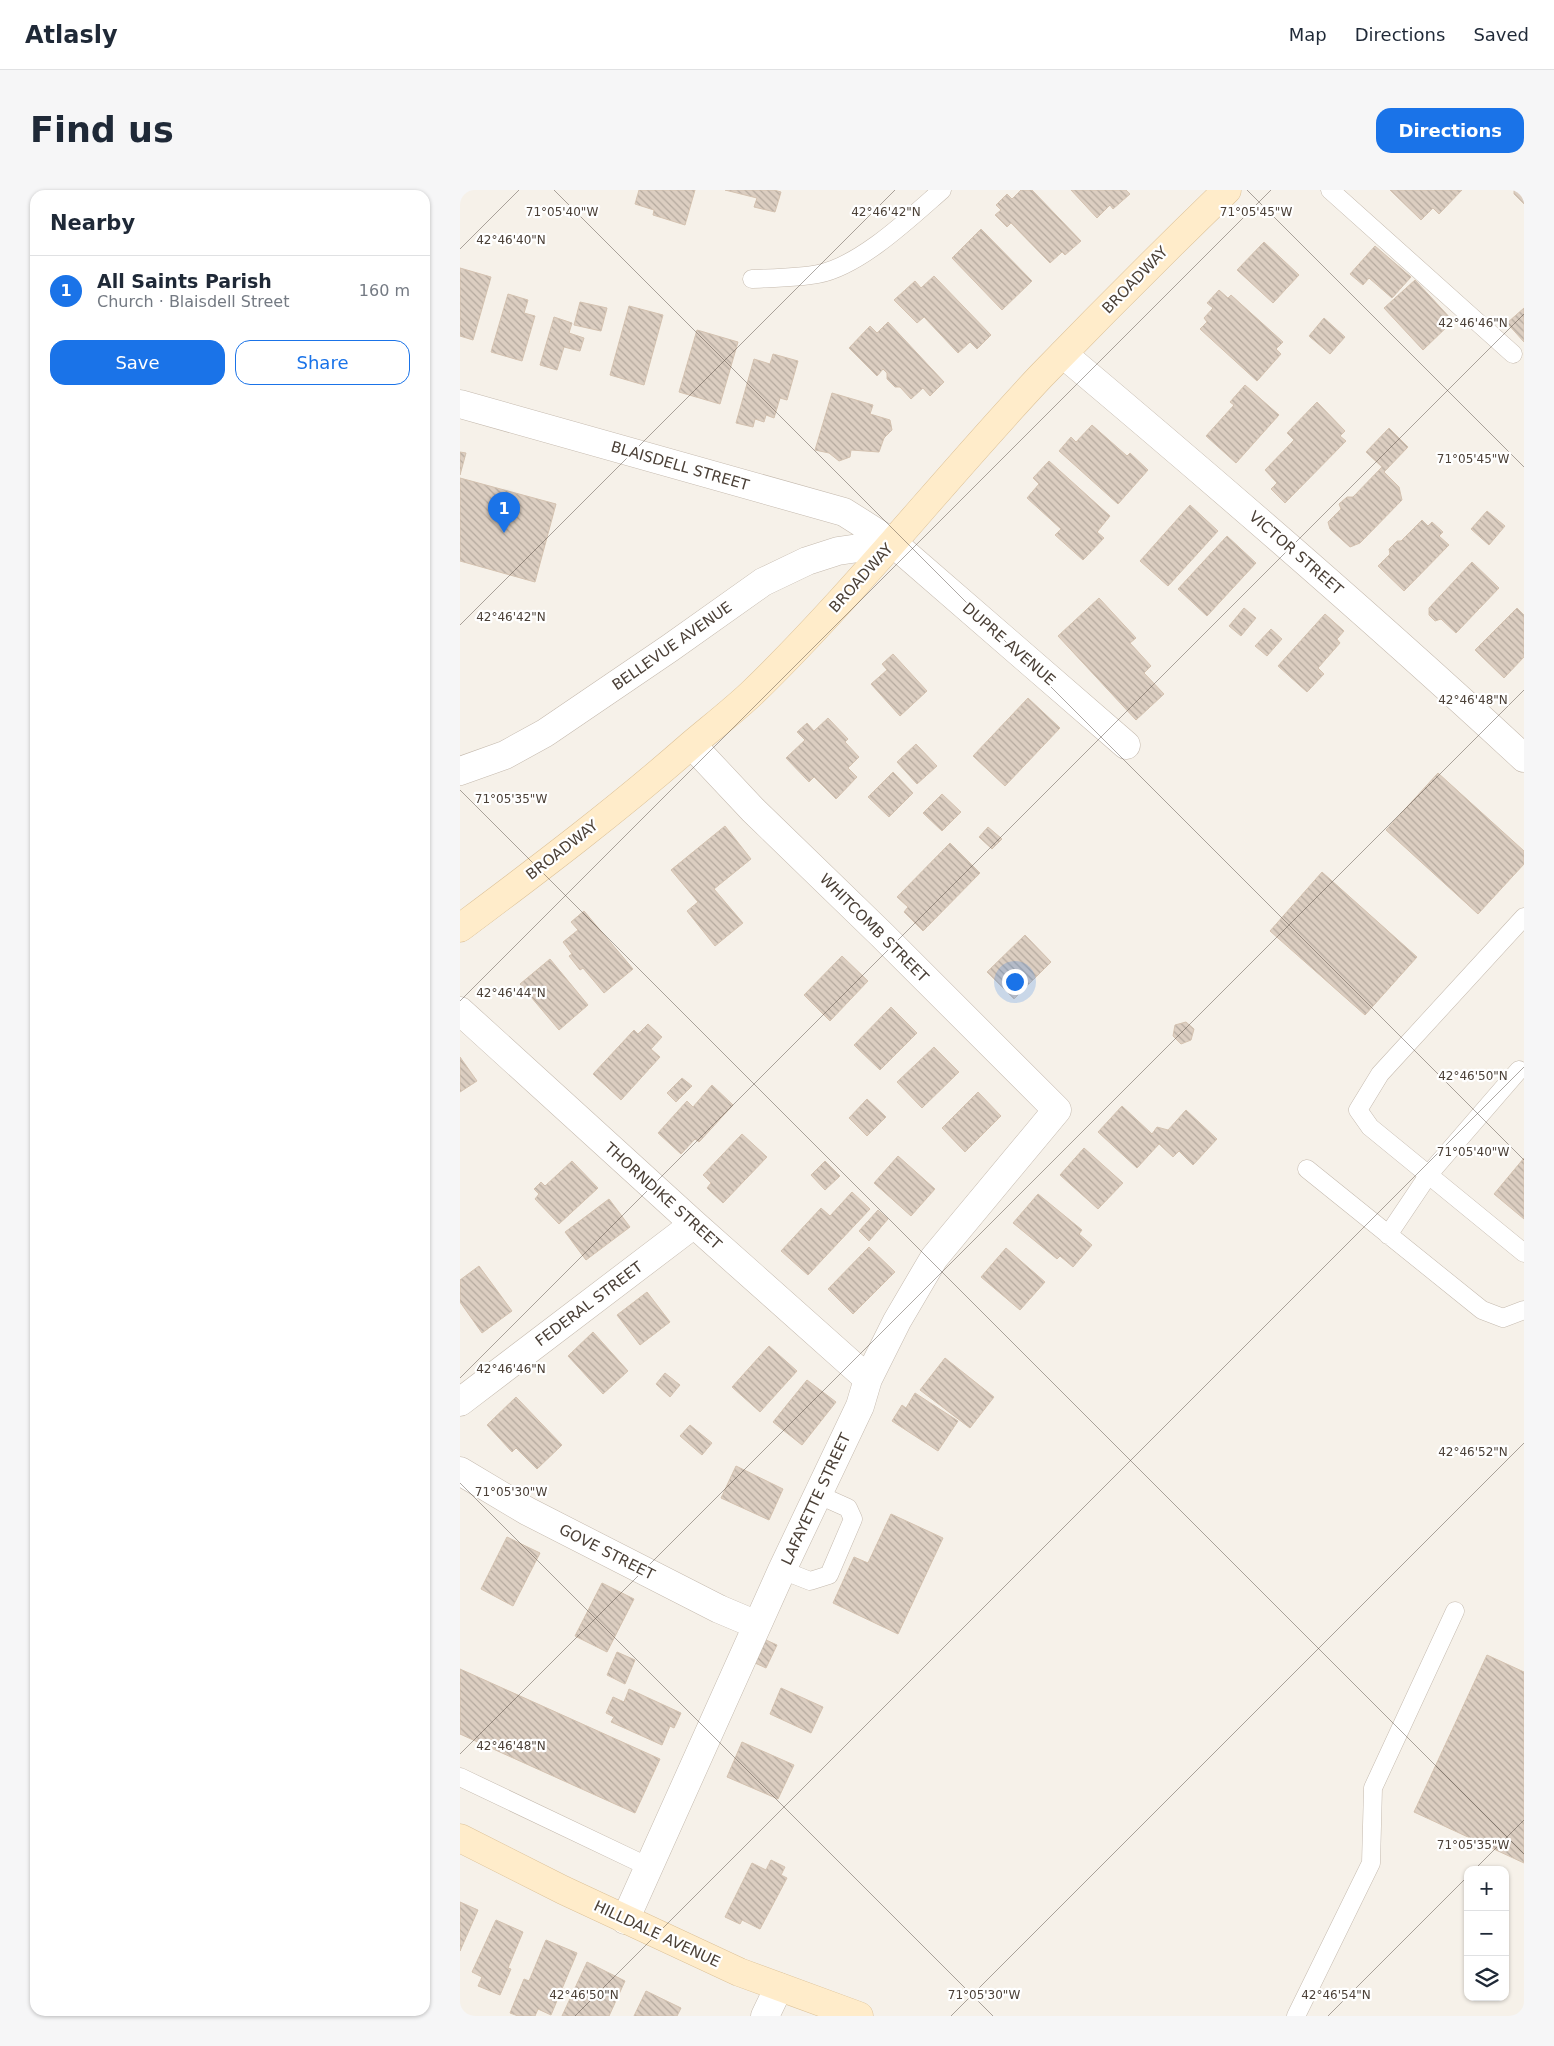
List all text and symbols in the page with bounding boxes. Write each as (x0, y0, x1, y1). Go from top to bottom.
text: Atlasly (25, 21, 118, 49)
text: Map (1289, 24, 1327, 45)
text: Directions (1355, 24, 1445, 45)
text: Saved (1473, 24, 1529, 45)
button: Directions (1376, 108, 1524, 153)
text: Find us (30, 110, 174, 150)
text: 71°05'40"W (526, 205, 598, 219)
text: 42°46'42"N (851, 205, 921, 219)
text: 71°05'45"W (1220, 205, 1292, 219)
text: Nearby (50, 211, 135, 235)
text: 42°46'40"N (476, 233, 546, 247)
street label: BROADWAY (1099, 242, 1172, 317)
text: All Saints Parish (97, 270, 272, 292)
text: 1 (60, 281, 72, 300)
text: 160 m (359, 281, 410, 300)
text: Church · Blaisdell Street (97, 292, 289, 311)
text: 42°46'46"N (1438, 316, 1508, 330)
button: Save (50, 340, 225, 385)
button: Share (235, 340, 410, 385)
street label: BLAISDELL STREET (609, 438, 752, 495)
text: 71°05'45"W (1437, 452, 1509, 466)
pin: 1 (488, 492, 520, 533)
street label: VICTOR STREET (1245, 507, 1347, 599)
street label: BROADWAY (825, 539, 897, 616)
street label: BELLEVUE AVENUE (609, 598, 735, 694)
street label: DUPRE AVENUE (959, 599, 1059, 689)
text: 42°46'42"N (476, 610, 546, 624)
text: 42°46'48"N (1438, 693, 1508, 707)
text: 71°05'35"W (475, 792, 547, 806)
street label: BROADWAY (522, 816, 602, 884)
street label: WHITCOMB STREET (816, 870, 933, 987)
your location (1002, 969, 1028, 995)
text: 42°46'44"N (476, 986, 546, 1000)
text: 42°46'50"N (1438, 1069, 1508, 1083)
street label: THORNDIKE STREET (600, 1138, 726, 1254)
text: 71°05'40"W (1437, 1145, 1509, 1159)
street label: FEDERAL STREET (532, 1257, 647, 1350)
text: 42°46'46"N (476, 1362, 546, 1376)
street label: LAFAYETTE STREET (778, 1429, 855, 1568)
text: 42°46'52"N (1438, 1445, 1508, 1459)
text: 71°05'30"W (475, 1485, 547, 1499)
street label: GOVE STREET (556, 1520, 659, 1584)
text: 42°46'48"N (476, 1739, 546, 1753)
text: 71°05'35"W (1437, 1838, 1509, 1852)
map controls (1464, 1866, 1509, 2001)
button: + (1464, 1866, 1509, 1911)
street label: HILLDALE AVENUE (591, 1897, 723, 1971)
button: − (1464, 1911, 1509, 1956)
button: layers (1464, 1956, 1509, 2001)
text: 42°46'50"N (549, 1988, 619, 2002)
text: 71°05'30"W (948, 1988, 1020, 2002)
text: 42°46'54"N (1301, 1988, 1371, 2002)

